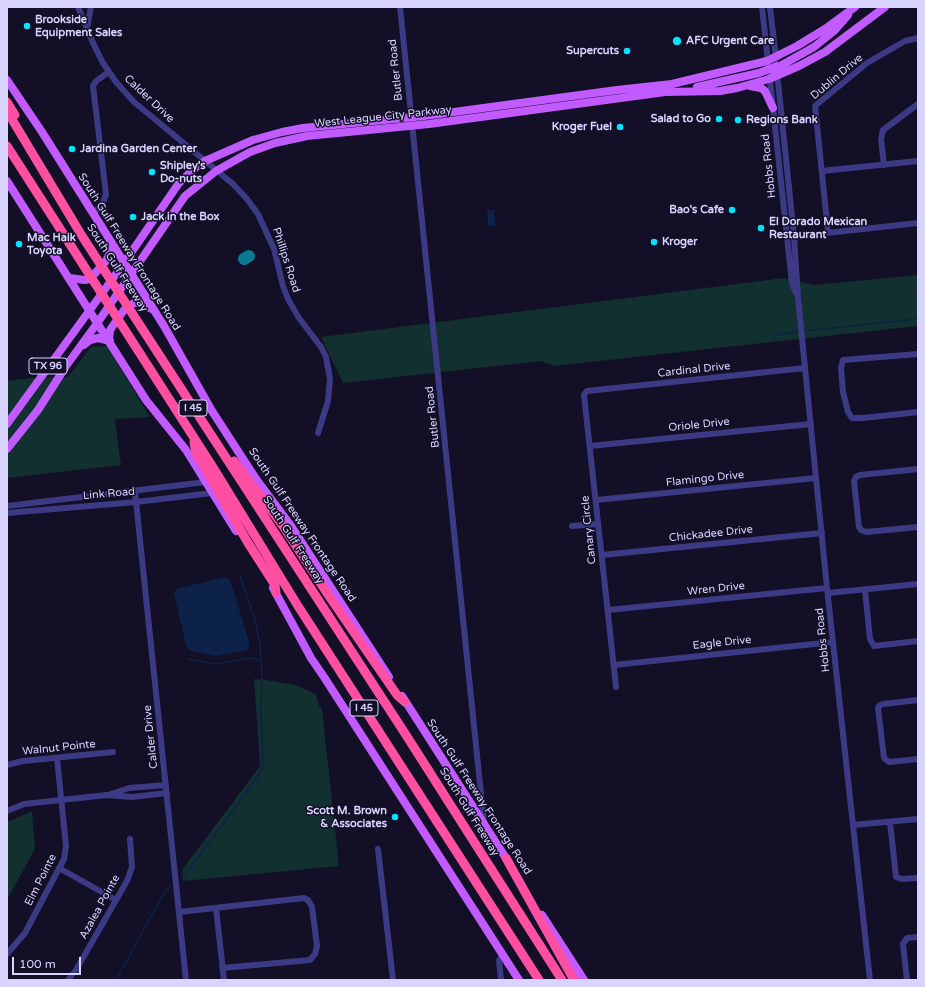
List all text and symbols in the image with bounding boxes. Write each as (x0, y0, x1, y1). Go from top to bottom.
place label: Brookside Equipment Sales (35, 13, 122, 39)
marker: Brookside Equipment Sales (22, 21, 32, 31)
place label: AFC Urgent Care (686, 34, 774, 48)
marker: AFC Urgent Care (671, 35, 683, 47)
street label: Butler Road (386, 38, 406, 102)
place label: Supercuts (566, 44, 619, 58)
marker: Supercuts (622, 46, 632, 56)
street label: Dublin Drive (808, 51, 866, 103)
street label: Calder Drive (121, 72, 177, 126)
street label: West League City Parkway (314, 103, 452, 131)
place label: Salad to Go (651, 112, 711, 126)
place label: Regions Bank (746, 113, 818, 127)
marker: Salad to Go (714, 114, 724, 124)
marker: Regions Bank (733, 115, 743, 125)
place label: Kroger Fuel (552, 120, 612, 134)
marker: Kroger Fuel (615, 122, 625, 132)
street label: Hobbs Road (759, 133, 779, 199)
place label: Jardina Garden Center (80, 142, 197, 156)
marker: Jardina Garden Center (67, 144, 77, 154)
place label: Shipley's Do-nuts (160, 159, 206, 185)
marker: Shipley's Do-nuts (147, 167, 157, 177)
street label: South Gulf Freeway Frontage Road (75, 171, 183, 333)
place label: Bao's Cafe (669, 203, 724, 217)
marker: Bao's Cafe (727, 205, 737, 215)
place label: Jack in the Box (141, 210, 219, 224)
marker: Jack in the Box (128, 212, 138, 222)
place label: El Dorado Mexican Restaurant (769, 215, 867, 241)
street label: South Gulf Freeway (84, 222, 150, 314)
marker: El Dorado Mexican Restaurant (756, 223, 766, 233)
street label: Phillips Road (269, 226, 303, 294)
place label: Mac Haik Toyota (27, 231, 76, 257)
place label: Kroger (662, 235, 697, 249)
marker: Kroger (649, 237, 659, 247)
marker: Mac Haik Toyota (14, 239, 24, 249)
road number: TX 96 (29, 358, 67, 374)
street label: Cardinal Drive (657, 360, 731, 380)
street label: Butler Road (423, 385, 443, 449)
road number: I 45 (179, 400, 207, 416)
street label: Oriole Drive (668, 415, 730, 435)
street label: South Gulf Freeway Frontage Road (245, 446, 359, 604)
street label: Flamingo Drive (665, 468, 745, 490)
street label: Link Road (82, 485, 136, 503)
street label: South Gulf Freeway (260, 494, 326, 586)
street label: Canary Circle (579, 495, 599, 565)
street label: Chickadee Drive (668, 523, 754, 545)
street label: Wren Drive (686, 579, 746, 599)
street label: Hobbs Road (813, 607, 833, 673)
street label: Eagle Drive (692, 633, 752, 653)
road number: I 45 (350, 700, 378, 716)
street label: Calder Drive (141, 705, 161, 769)
street label: South Gulf Freeway Frontage Road (424, 717, 534, 877)
street label: Walnut Pointe (22, 738, 96, 758)
street label: South Gulf Freeway (436, 765, 502, 859)
place label: Scott M. Brown & Associates (307, 804, 387, 830)
marker: Scott M. Brown & Associates (390, 812, 400, 822)
street label: Elm Pointe (22, 852, 60, 908)
street label: Azalea Pointe (77, 873, 123, 941)
scale bar (14, 949, 83, 975)
text: 100 m (19, 957, 56, 971)

